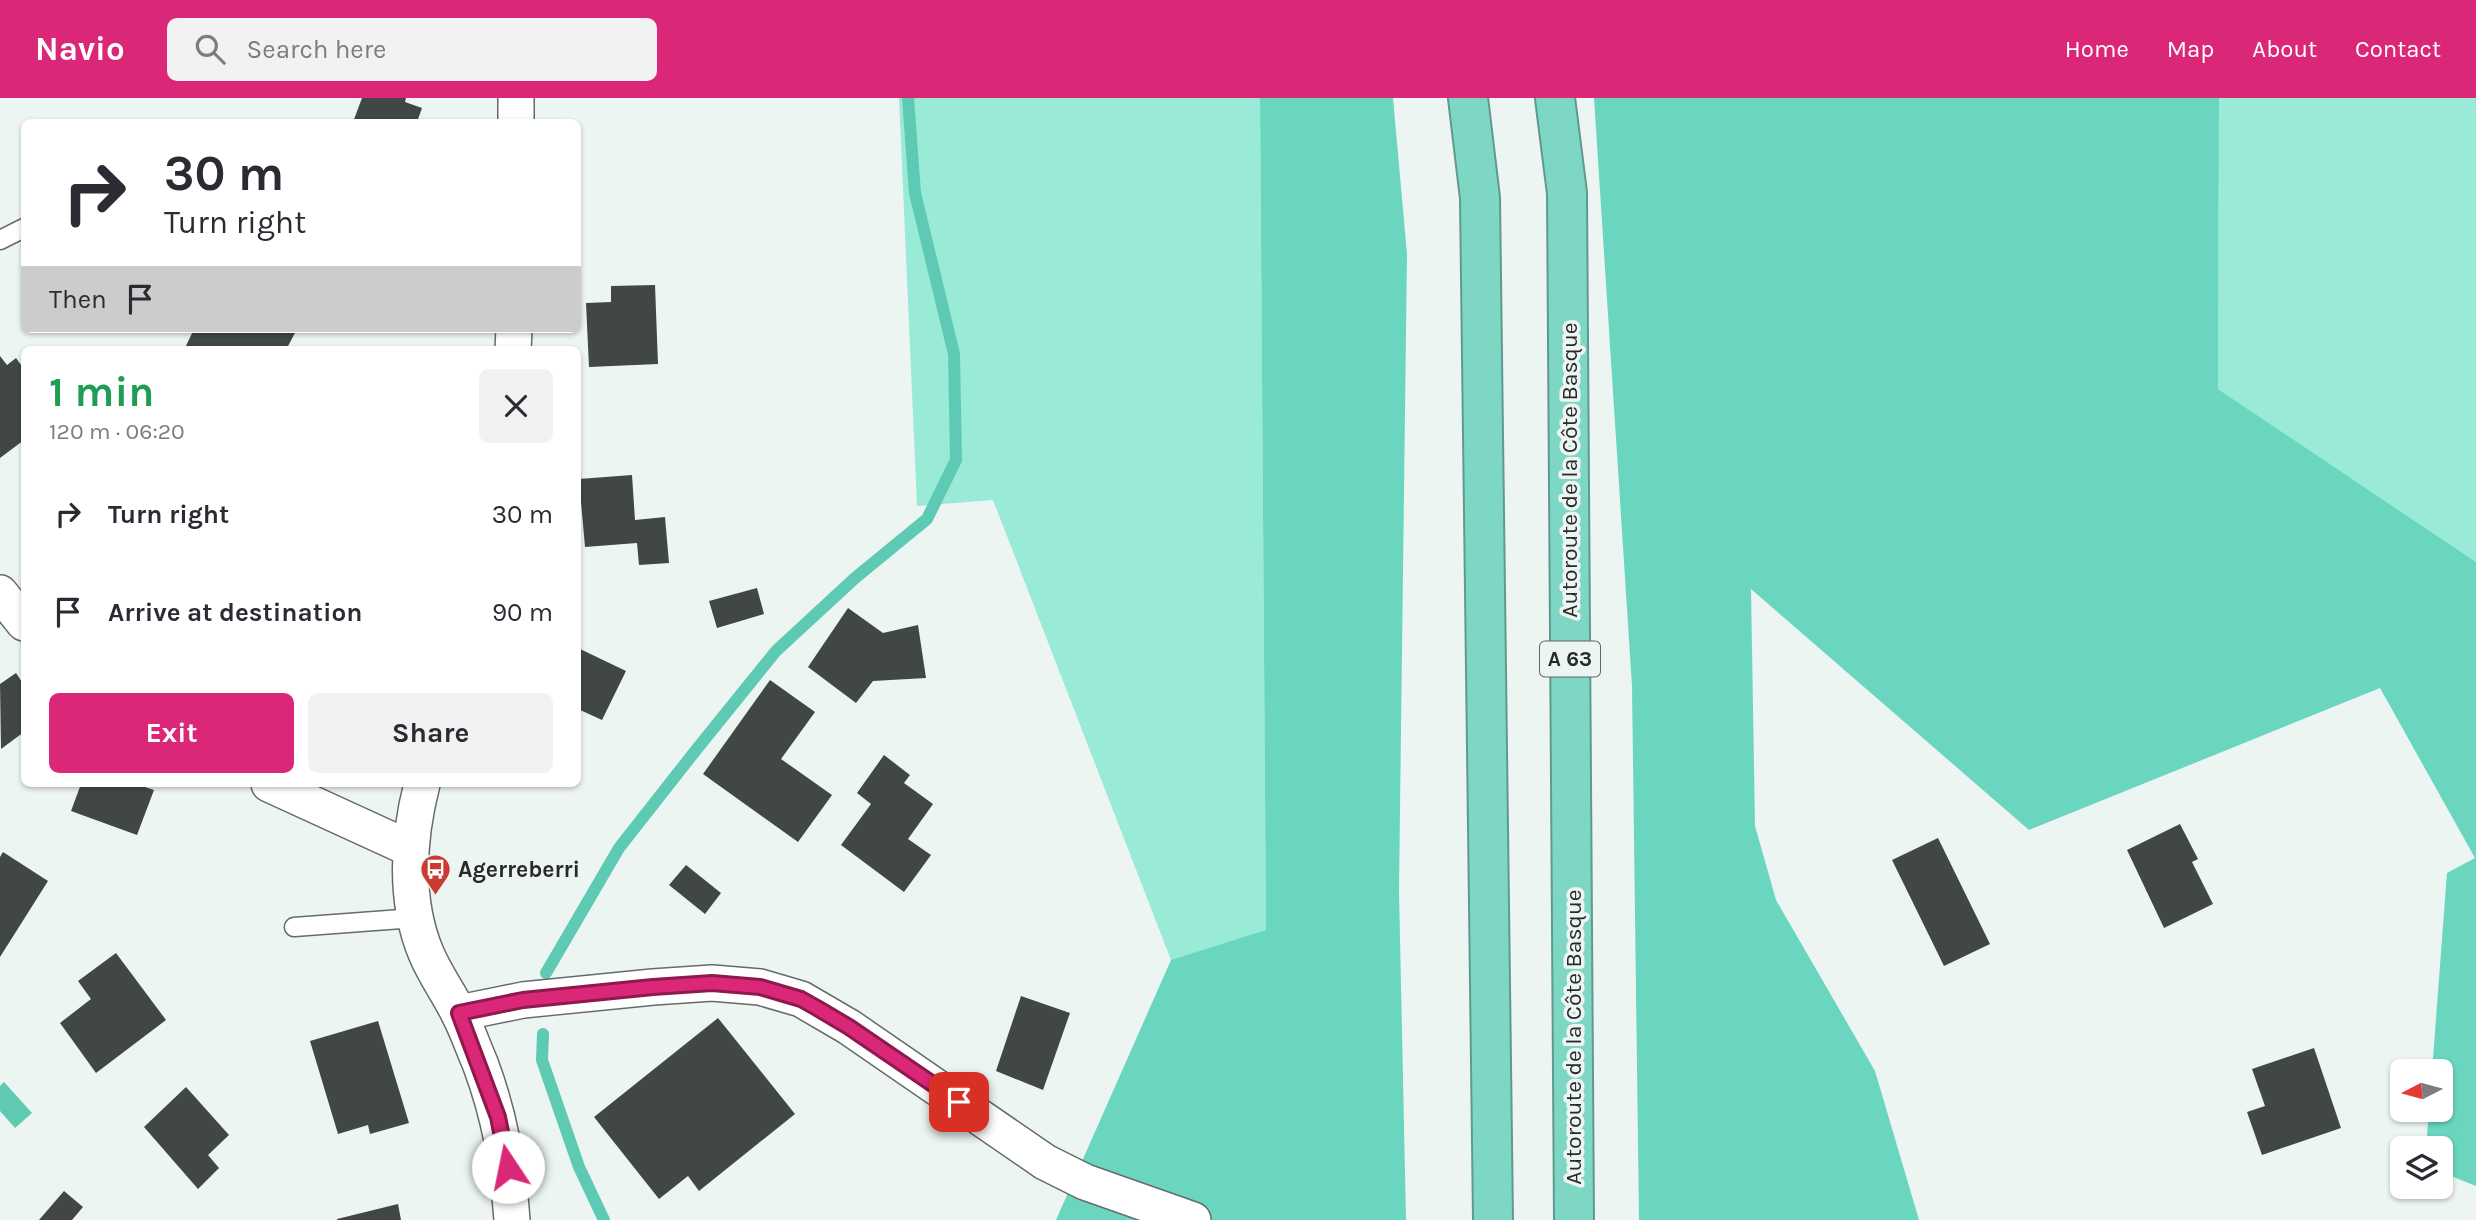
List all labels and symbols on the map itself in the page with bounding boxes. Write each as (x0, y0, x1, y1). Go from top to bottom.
street label: Autoroute de la Côte Basque (1556, 322, 1583, 618)
road number: A 63 (1540, 642, 1600, 676)
bus stop icon: Agerreberri (418, 852, 452, 896)
place label: Agerreberri (458, 856, 580, 883)
street label: Autoroute de la Côte Basque (1560, 889, 1587, 1185)
north arrow (2390, 1059, 2454, 1122)
pin (929, 1072, 989, 1132)
position arrow (471, 1130, 545, 1204)

